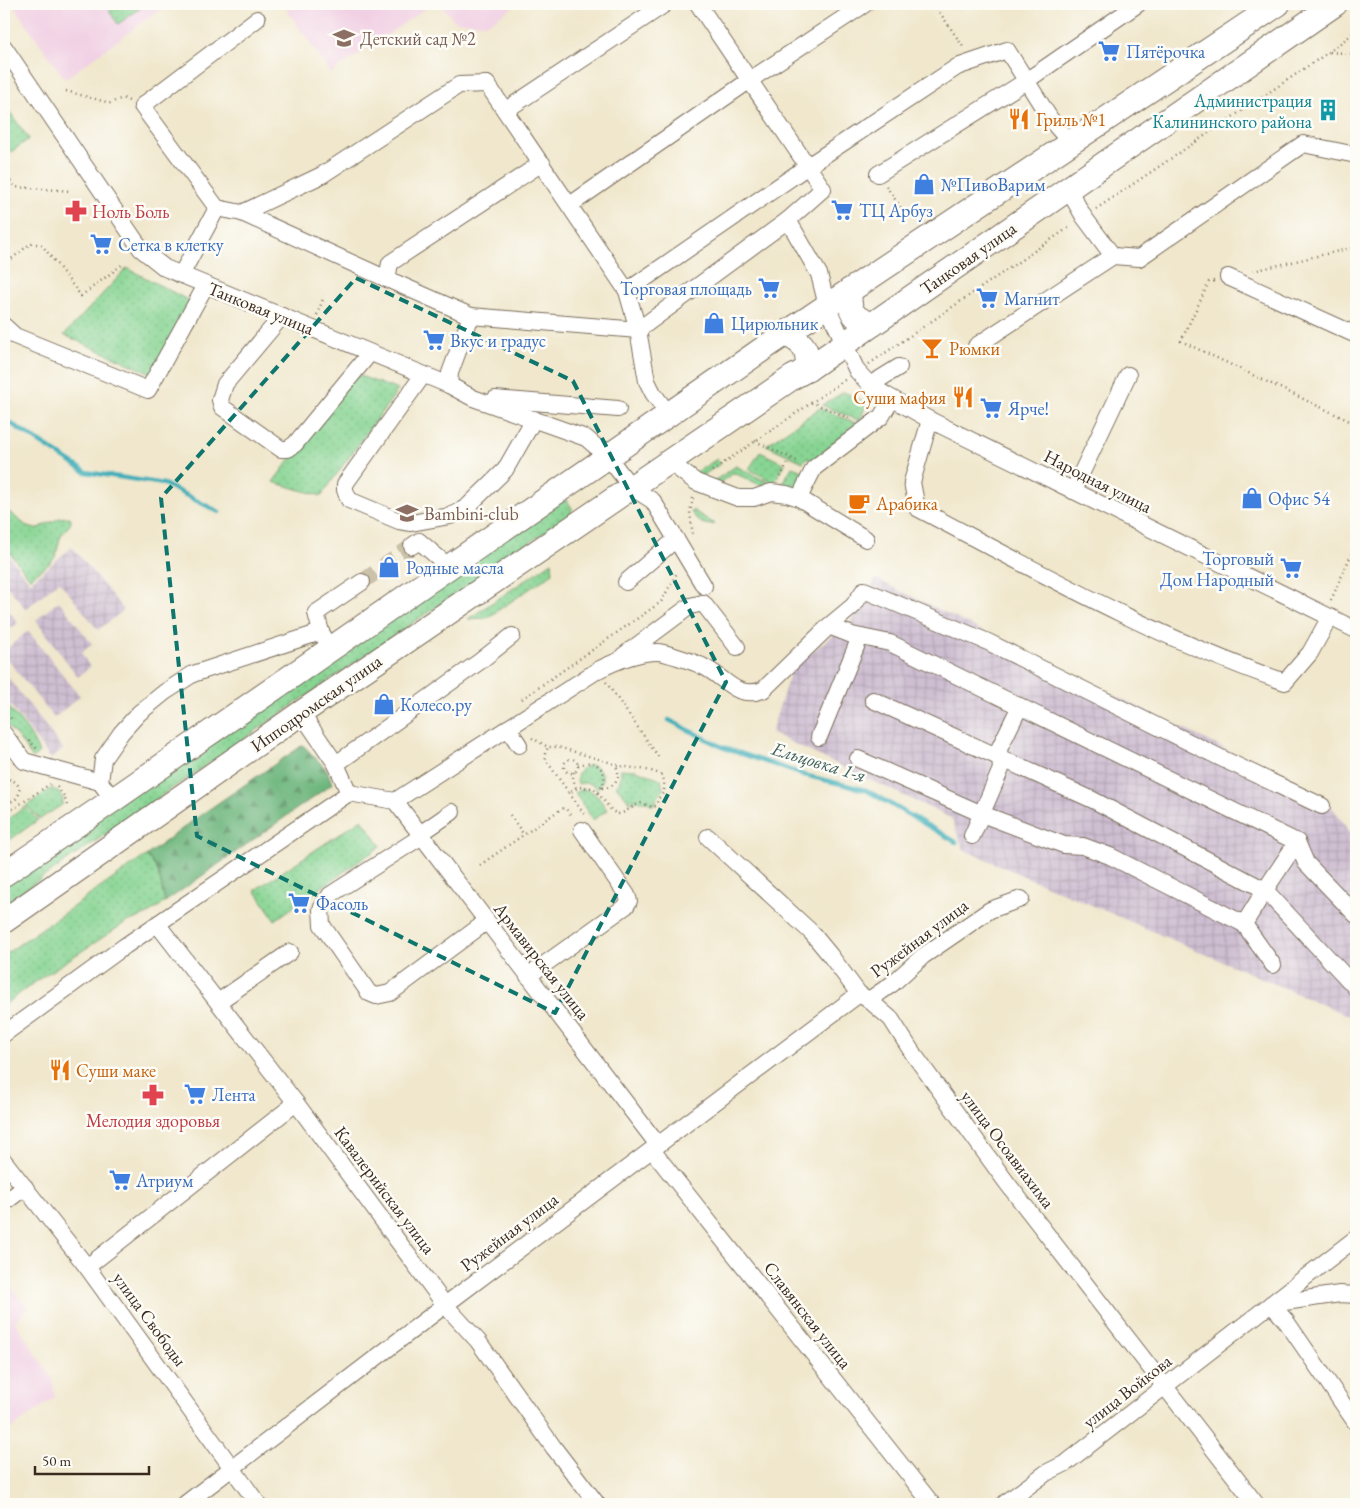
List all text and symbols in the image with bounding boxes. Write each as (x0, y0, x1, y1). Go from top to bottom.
school or university icon: Детский сад №2 (331, 25, 357, 51)
place label: Детский сад №2 (360, 27, 476, 50)
supermarket icon: Пятёрочка (1096, 38, 1122, 64)
place label: Пятёрочка (1126, 40, 1206, 63)
place label: Администрация Калининского района (1152, 89, 1313, 133)
building icon: Администрация Калининского района (1315, 97, 1341, 123)
restaurant icon: Гриль №1 (1006, 106, 1032, 132)
place label: Гриль №1 (1036, 108, 1106, 131)
shop icon: №ПивоВарим (911, 171, 937, 197)
place label: №ПивоВарим (941, 173, 1046, 196)
supermarket icon: ТЦ Арбуз (829, 197, 855, 223)
pharmacy icon: Ноль Боль (63, 198, 89, 224)
place label: ТЦ Арбуз (859, 199, 933, 222)
place label: Ноль Боль (92, 200, 170, 223)
street label: Танковая улица (915, 216, 1021, 300)
supermarket icon: Сетка в клетку (88, 231, 114, 257)
place label: Сетка в клетку (118, 233, 224, 256)
supermarket icon: Торговая площадь (756, 275, 782, 301)
street label: Танковая улица (205, 276, 318, 340)
place label: Торговая площадь (620, 277, 752, 300)
supermarket icon: Магнит (974, 285, 1000, 311)
place label: Магнит (1004, 287, 1060, 310)
shop icon: Цирюльник (701, 310, 727, 336)
place label: Цирюльник (731, 312, 819, 335)
supermarket icon: Вкус и градус (421, 327, 447, 353)
place label: Вкус и градус (450, 329, 546, 352)
bar icon: Рюмки (919, 335, 945, 361)
place label: Рюмки (949, 337, 1000, 360)
restaurant icon: Суши мафия (950, 384, 976, 410)
place label: Суши мафия (853, 386, 946, 409)
supermarket icon: Ярче! (978, 395, 1004, 421)
place label: Ярче! (1007, 397, 1049, 420)
street label: Народная улица (1040, 444, 1157, 518)
shop icon: Офис 54 (1239, 485, 1265, 511)
place label: Офис 54 (1268, 487, 1330, 510)
cafe icon: Арабика (846, 490, 872, 516)
place label: Арабика (875, 492, 939, 515)
school or university icon: Bambini-club (394, 500, 420, 526)
place label: Bambini-club (424, 502, 519, 525)
place label: Торговый Дом Народный (1160, 547, 1274, 591)
shop icon: Родные масла (376, 554, 402, 580)
supermarket icon: Торговый Дом Народный (1278, 555, 1304, 581)
place label: Родные масла (406, 556, 505, 579)
street label: Ипподромская улица (246, 649, 387, 757)
shop icon: Колесо.ру (371, 691, 397, 717)
place label: Колесо.ру (400, 693, 472, 716)
water label: Ельцовка 1-я (768, 736, 869, 788)
supermarket icon: Фасоль (286, 890, 312, 916)
place label: Фасоль (316, 892, 368, 915)
street label: Ружейная улица (865, 893, 973, 982)
street label: Армавирская улица (488, 897, 596, 1025)
restaurant icon: Суши маке (47, 1057, 73, 1083)
place label: Суши маке (76, 1059, 156, 1082)
supermarket icon: Лента (182, 1081, 208, 1107)
pharmacy icon: Мелодия здоровья (140, 1082, 166, 1108)
place label: Лента (212, 1083, 257, 1106)
street label: улица Осоавиахима (956, 1085, 1060, 1213)
place label: Мелодия здоровья (86, 1109, 220, 1132)
street label: Кавалерийская улица (329, 1122, 441, 1259)
supermarket icon: Атриум (107, 1167, 133, 1193)
place label: Атриум (135, 1169, 194, 1192)
street label: Ружейная улица (455, 1187, 563, 1276)
street label: Славянская улица (759, 1257, 858, 1374)
street label: улица Свободы (108, 1267, 192, 1371)
street label: улица Войкова (1078, 1349, 1177, 1433)
scale bar (35, 1443, 149, 1475)
text: 50 m (42, 1451, 71, 1470)

